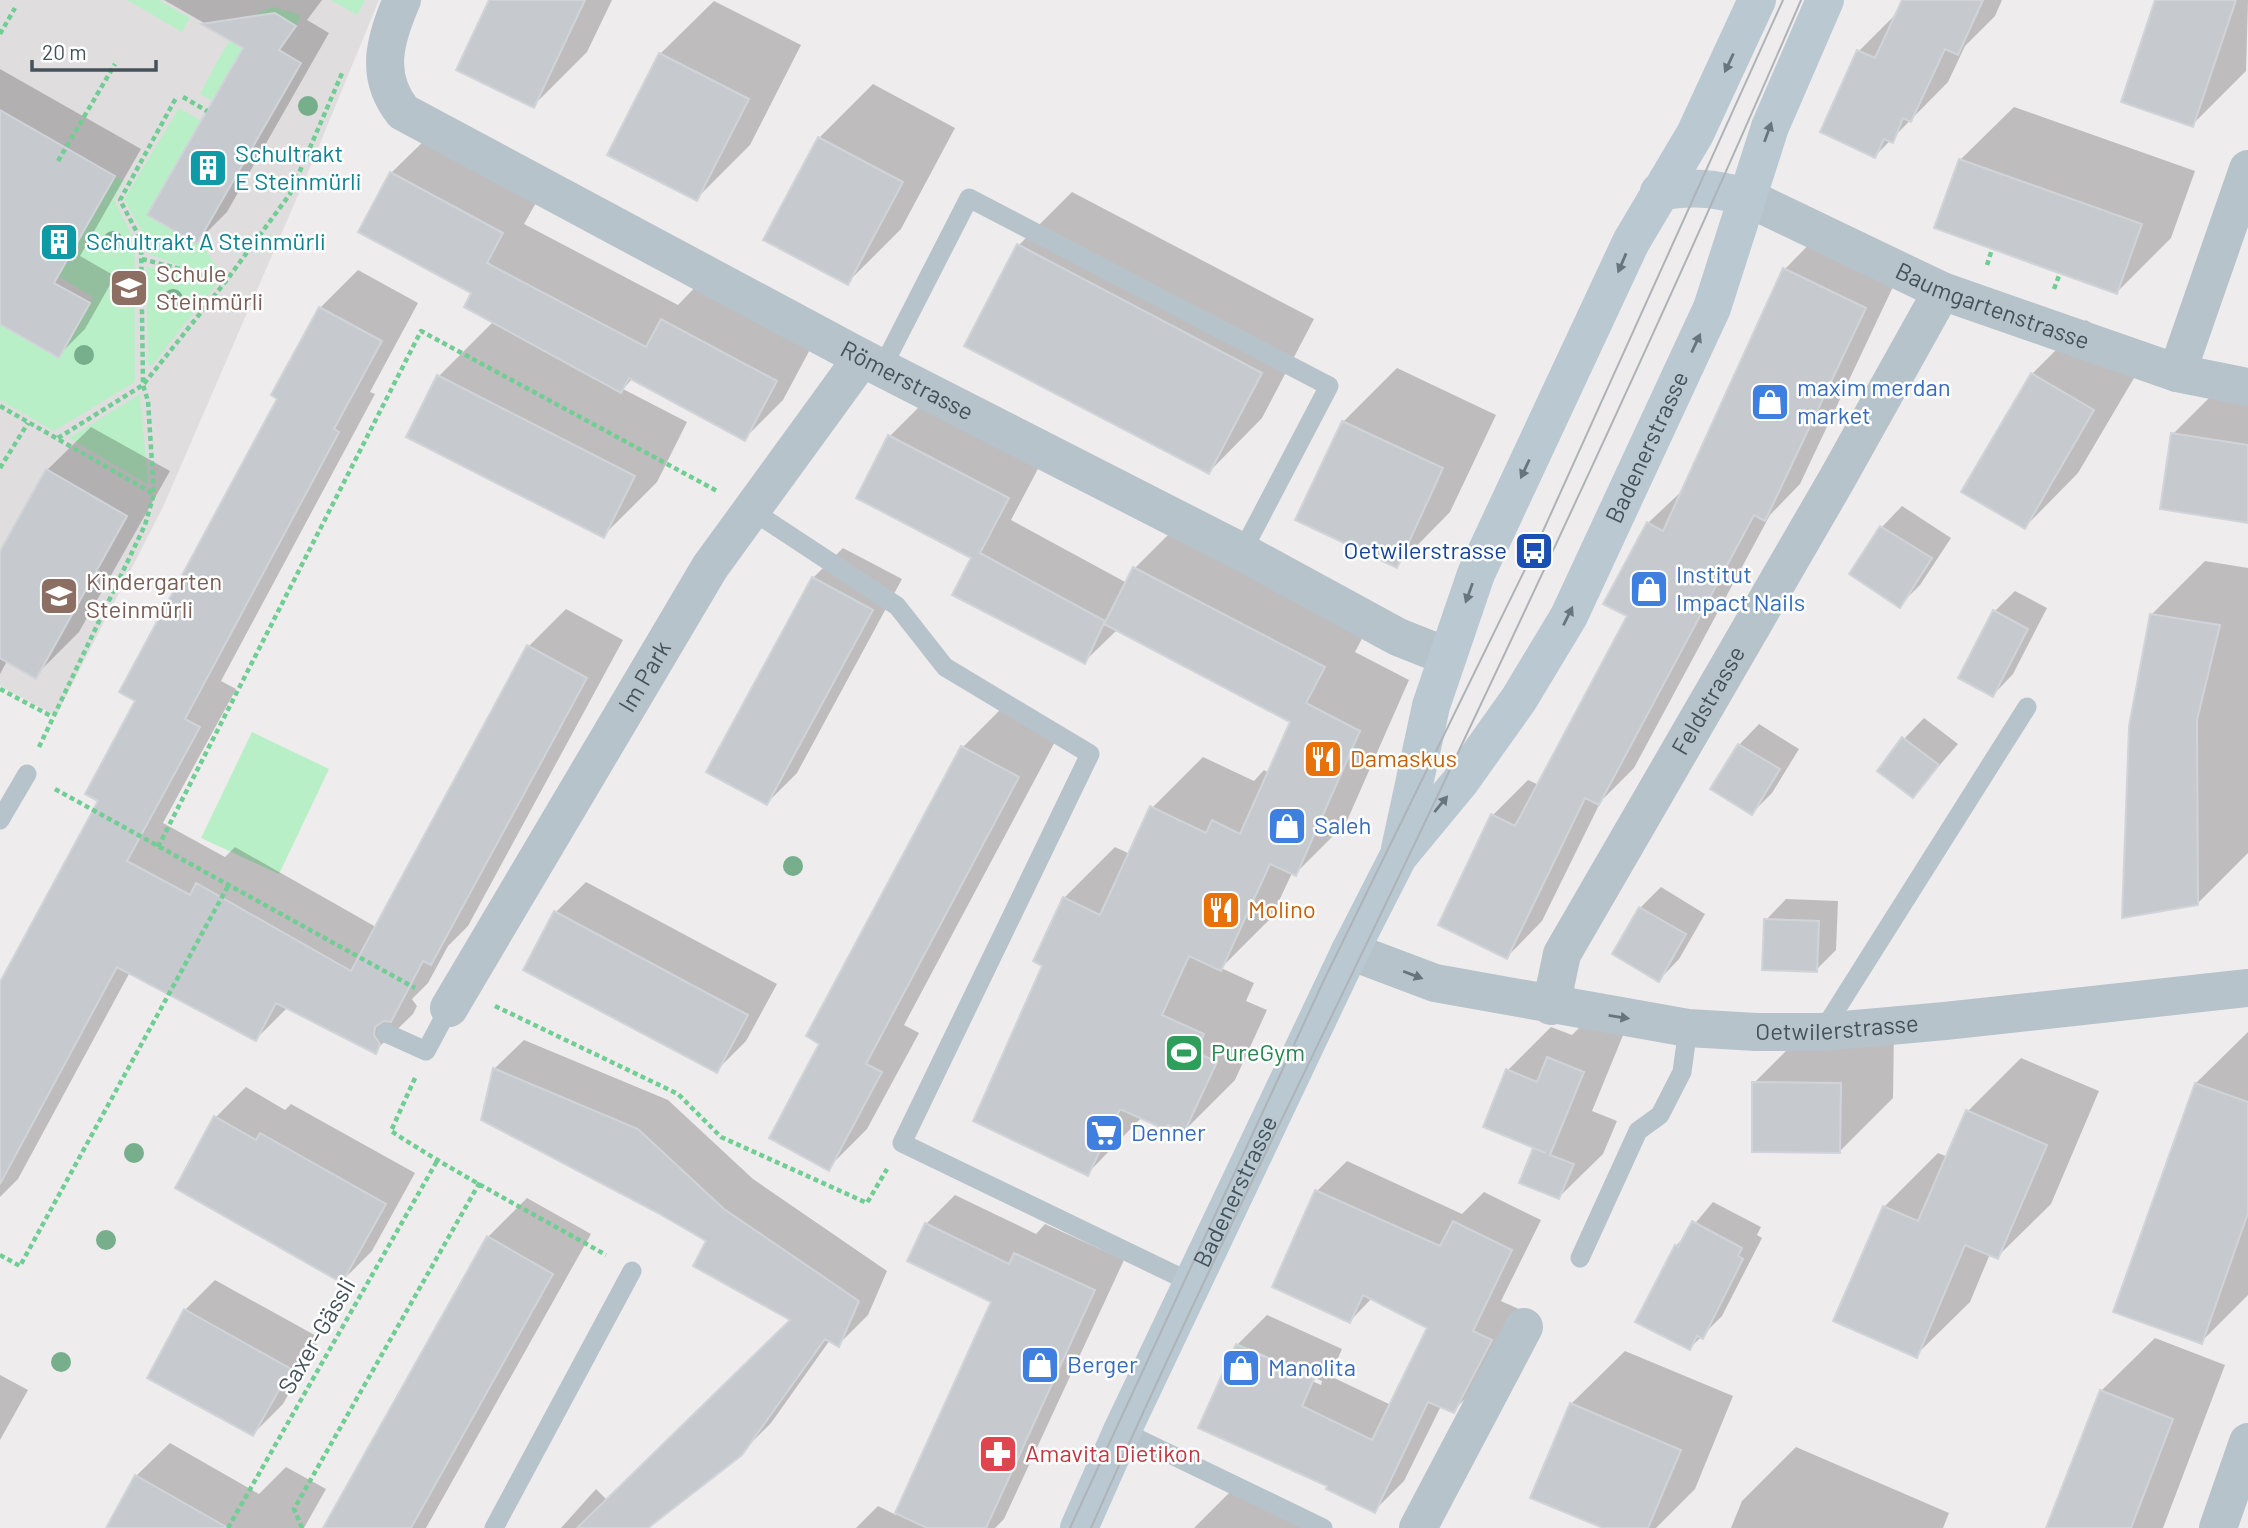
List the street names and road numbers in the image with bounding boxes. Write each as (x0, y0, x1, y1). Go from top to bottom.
street label: Baumgartenstrasse (1891, 255, 2094, 354)
street label: Römerstrasse (836, 333, 979, 426)
street label: Badenerstrasse (1598, 366, 1694, 527)
street label: Im Park (611, 635, 676, 717)
street label: Feldstrasse (1665, 640, 1750, 759)
street label: Oetwilerstrasse (1755, 1007, 1920, 1045)
street label: Badenerstrasse (1186, 1111, 1283, 1271)
street label: Saxer-Gässli (271, 1272, 361, 1398)

